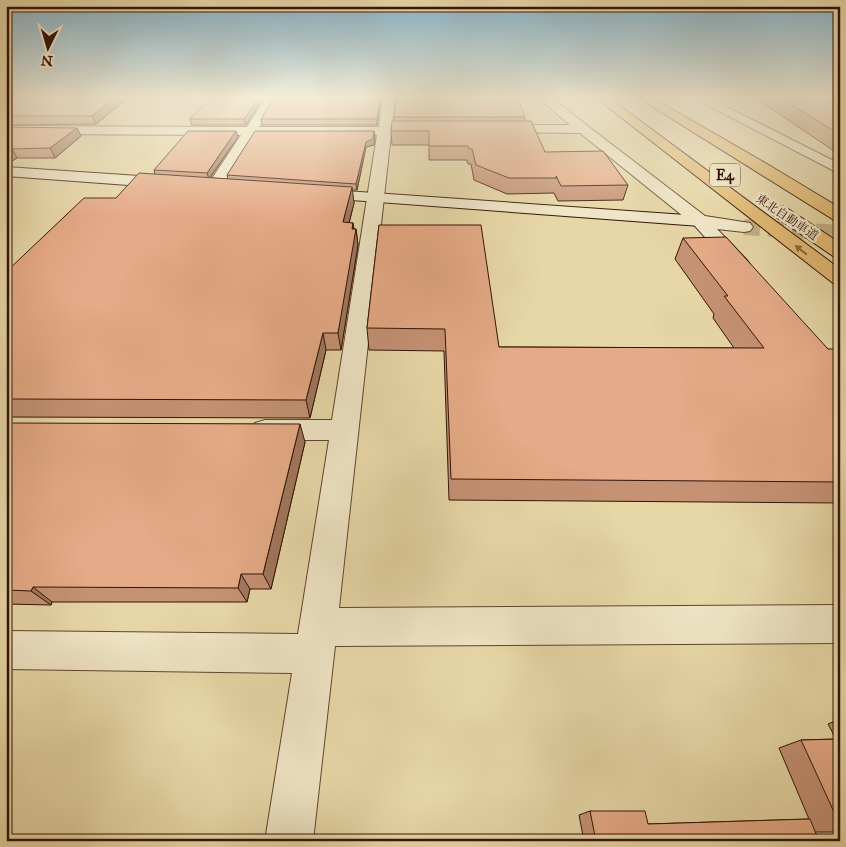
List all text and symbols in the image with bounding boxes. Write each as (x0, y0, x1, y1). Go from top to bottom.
north arrow (22, 22, 72, 72)
text: N (40, 51, 54, 69)
road number: E4 (710, 164, 740, 186)
street label: 東北自動車道 (753, 191, 821, 243)
one-way arrow (795, 244, 808, 255)

